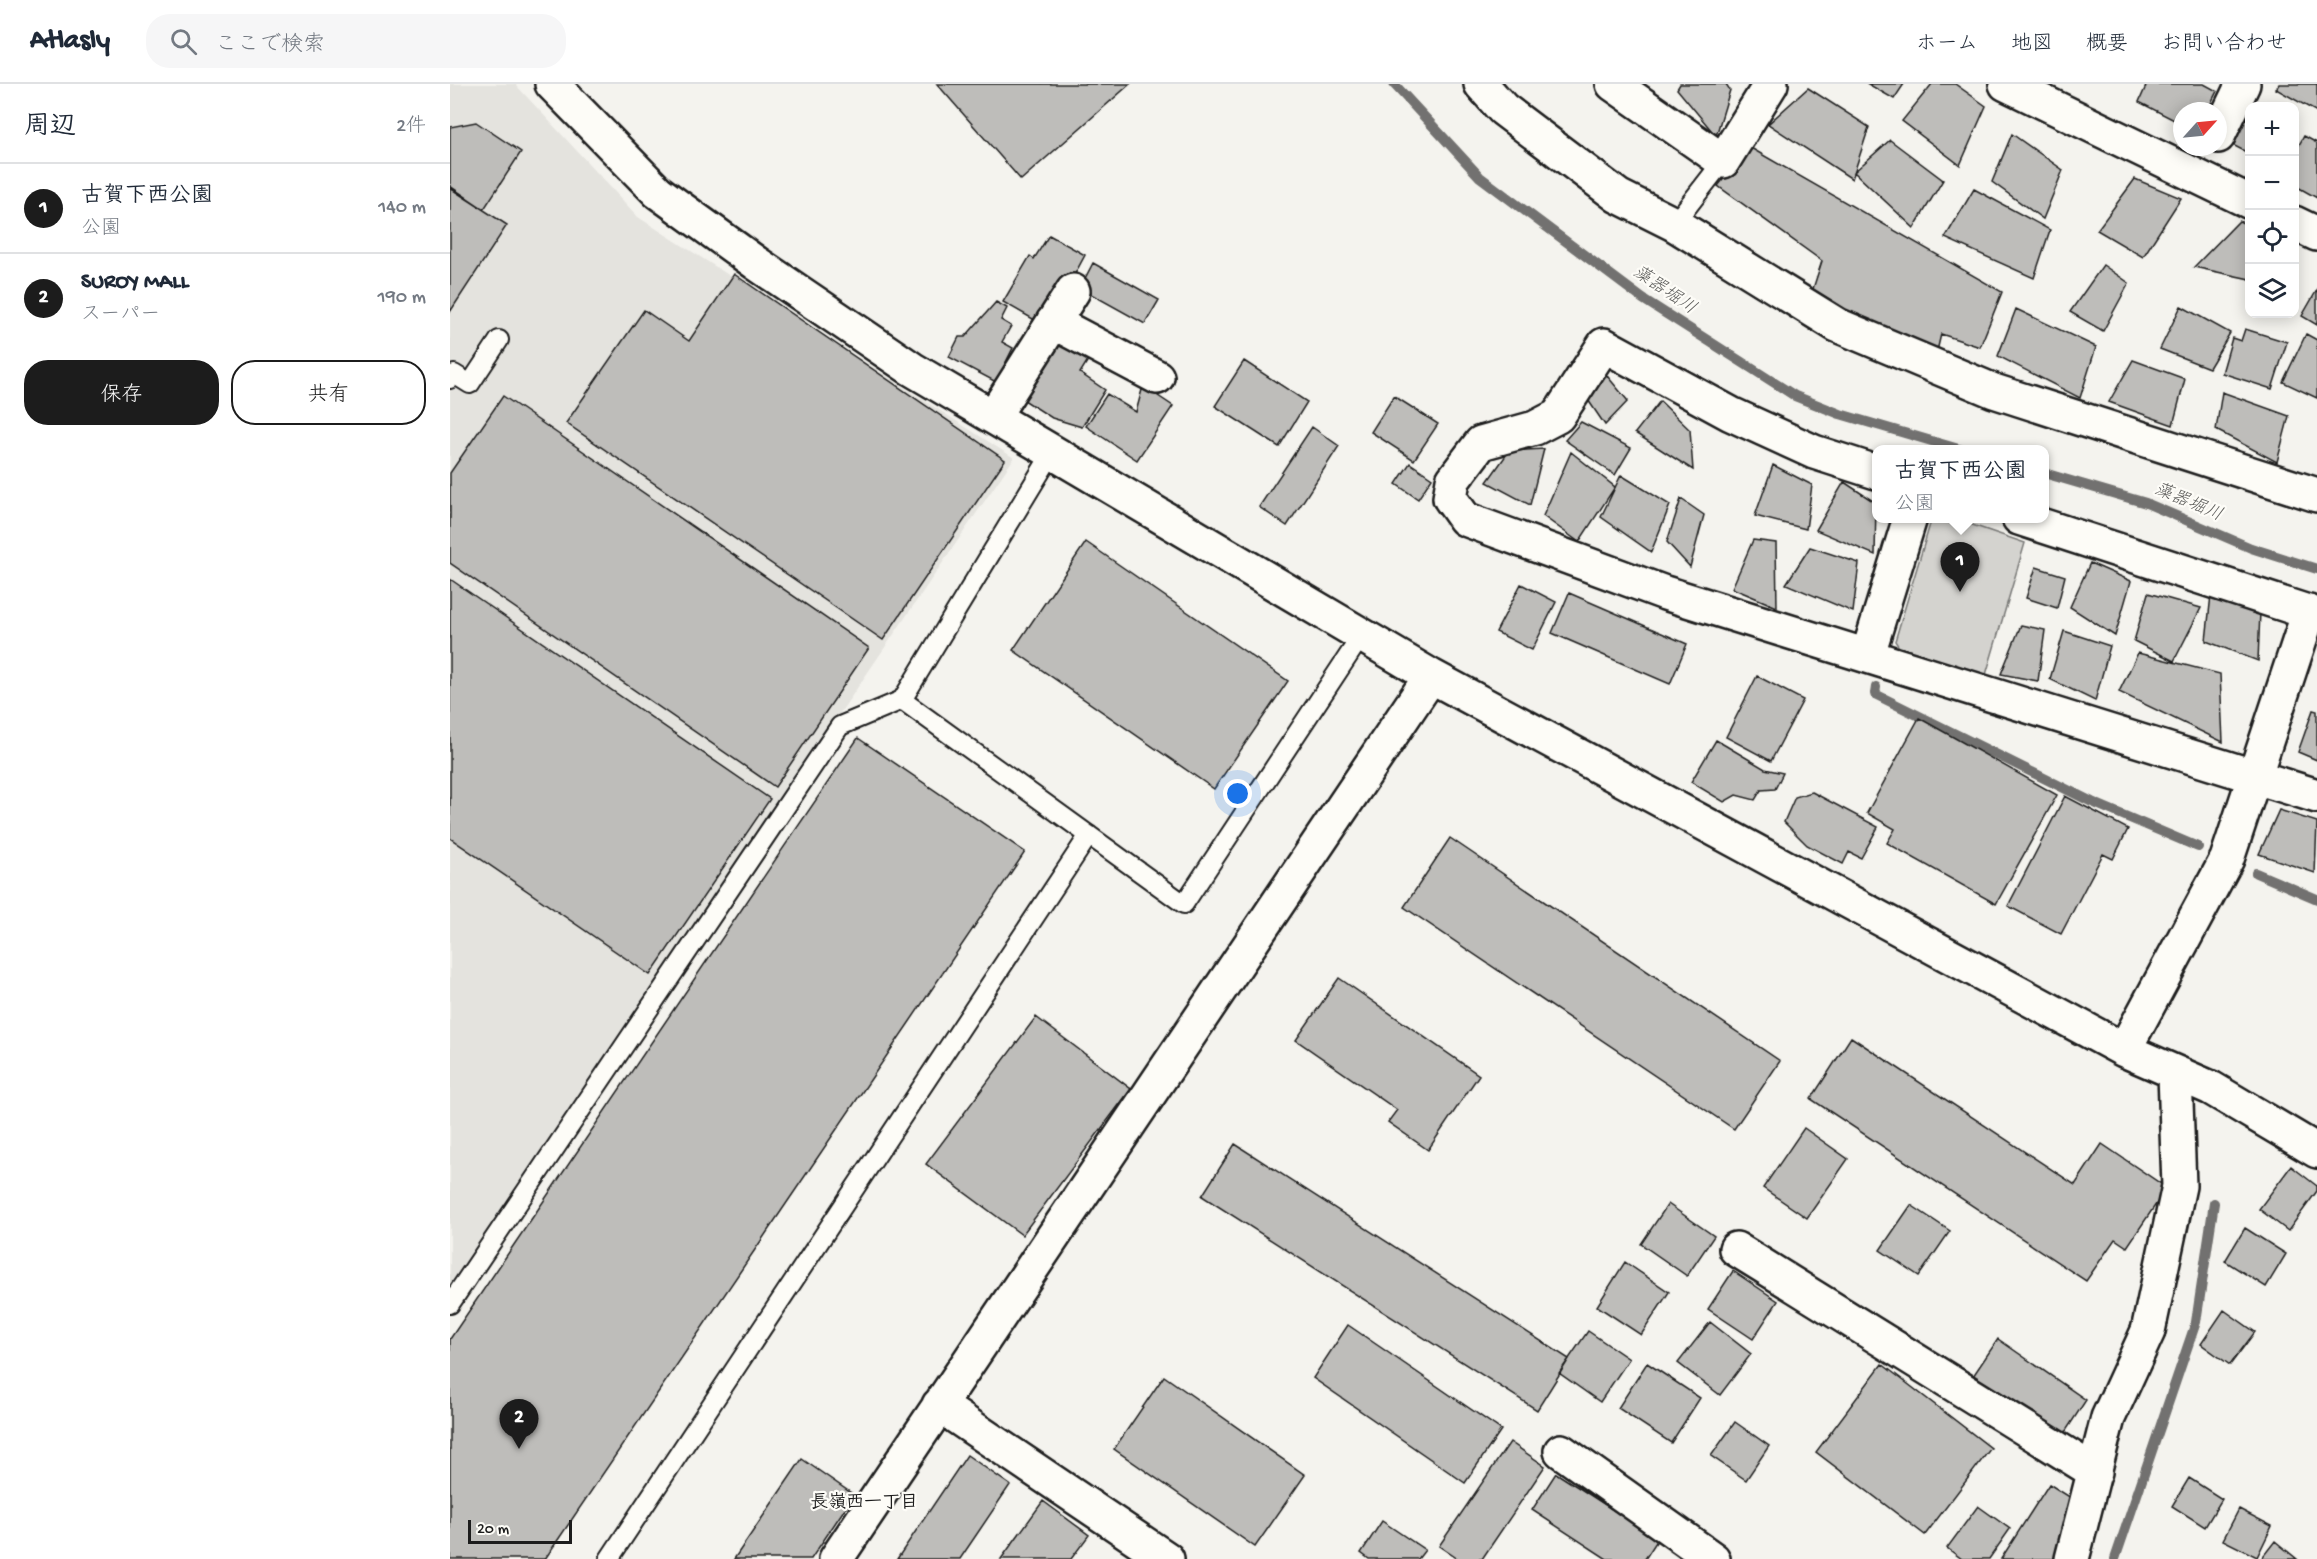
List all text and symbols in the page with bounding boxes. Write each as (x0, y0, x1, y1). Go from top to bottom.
search box (146, 14, 566, 68)
text: Atlasly (30, 25, 110, 58)
icon: search (167, 25, 200, 58)
text: ここで検索 (215, 33, 325, 59)
text: ホーム (1916, 33, 1978, 58)
text: 地図 (2011, 33, 2053, 58)
text: 概要 (2086, 33, 2128, 58)
text: お問い合わせ (2161, 33, 2287, 58)
north arrow (2173, 102, 2227, 156)
map controls (2245, 102, 2299, 318)
button: + (2245, 102, 2299, 156)
text: 周辺 (24, 113, 76, 144)
text: 2件 (396, 116, 426, 139)
button: − (2245, 156, 2299, 210)
text: 古賀下西公園 (81, 184, 213, 210)
text: 1 (39, 197, 48, 220)
text: 140 m (378, 197, 426, 220)
button: locate (2245, 210, 2299, 264)
text: 公園 (81, 218, 121, 241)
water label: 藻器堀川 (1628, 261, 1700, 320)
button: layers (2245, 264, 2299, 318)
text: SUROY MALL (81, 270, 188, 296)
text: 2 (39, 287, 48, 310)
text: 190 m (378, 287, 426, 310)
text: スーパー (81, 304, 160, 327)
button: 保存 (24, 360, 219, 425)
button: 共有 (231, 360, 426, 425)
popup (1872, 445, 2049, 523)
text: 古賀下西公園 (1894, 460, 2027, 486)
water label: 藻器堀川 (2151, 478, 2226, 527)
text: 公園 (1894, 494, 1934, 517)
pin: 1 (1940, 542, 1980, 592)
your location (1223, 779, 1252, 808)
pin: 2 (500, 1400, 538, 1449)
district label: 長嶺西一丁目 (810, 1491, 918, 1514)
scale bar (468, 1517, 572, 1544)
text: 20 m (477, 1521, 509, 1540)

